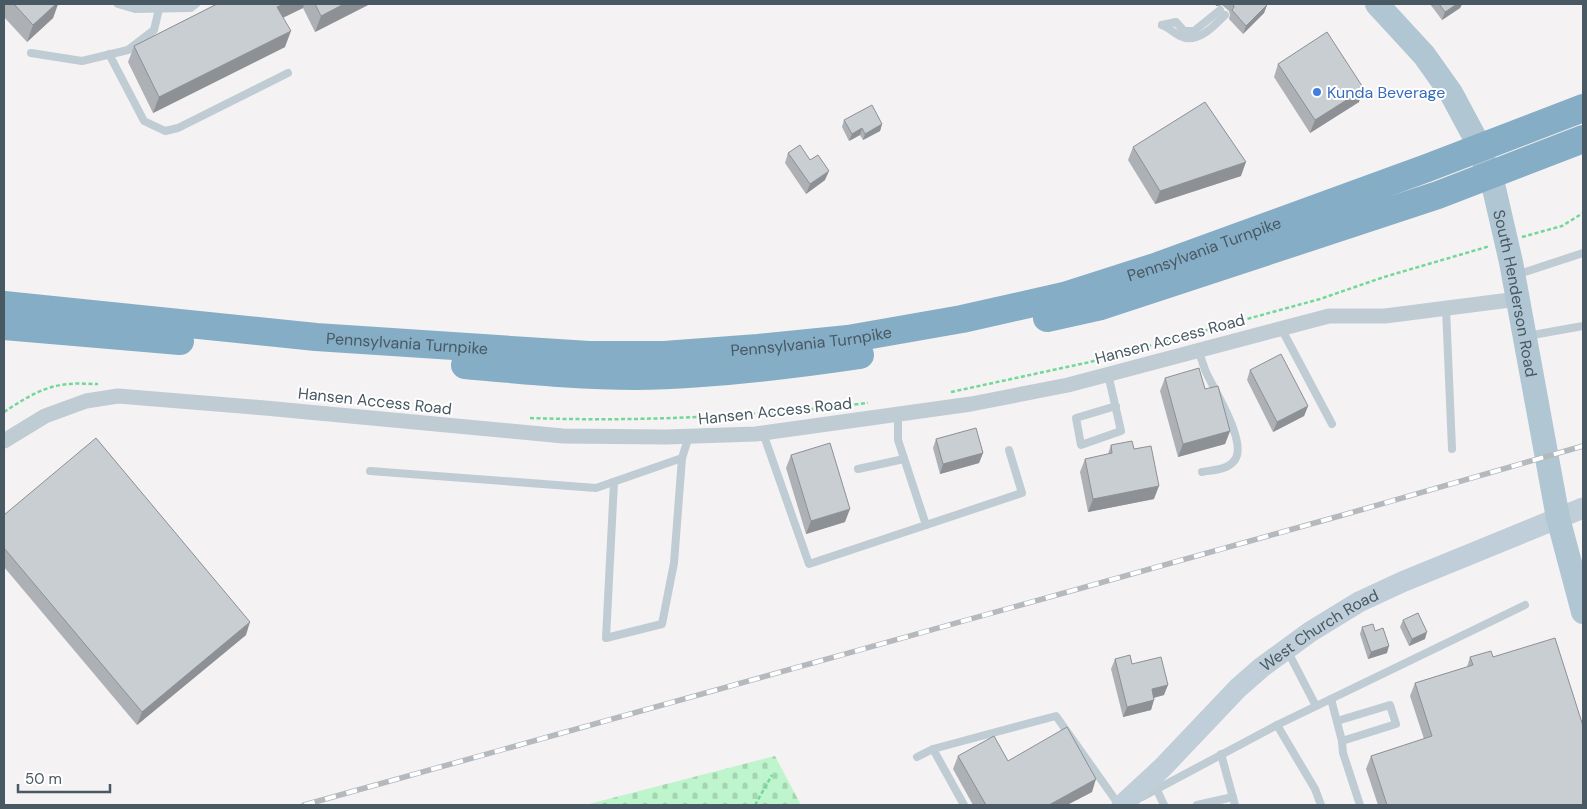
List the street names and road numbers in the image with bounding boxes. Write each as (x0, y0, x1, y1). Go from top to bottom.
street label: South Henderson Road (1489, 207, 1542, 379)
street label: Pennsylvania Turnpike (1124, 212, 1284, 286)
street label: Hansen Access Road (1093, 309, 1247, 369)
street label: Pennsylvania Turnpike (730, 321, 893, 361)
street label: Pennsylvania Turnpike (326, 327, 489, 359)
street label: Hansen Access Road (297, 382, 453, 420)
street label: Hansen Access Road (697, 392, 853, 430)
street label: West Church Road (1255, 584, 1382, 676)

